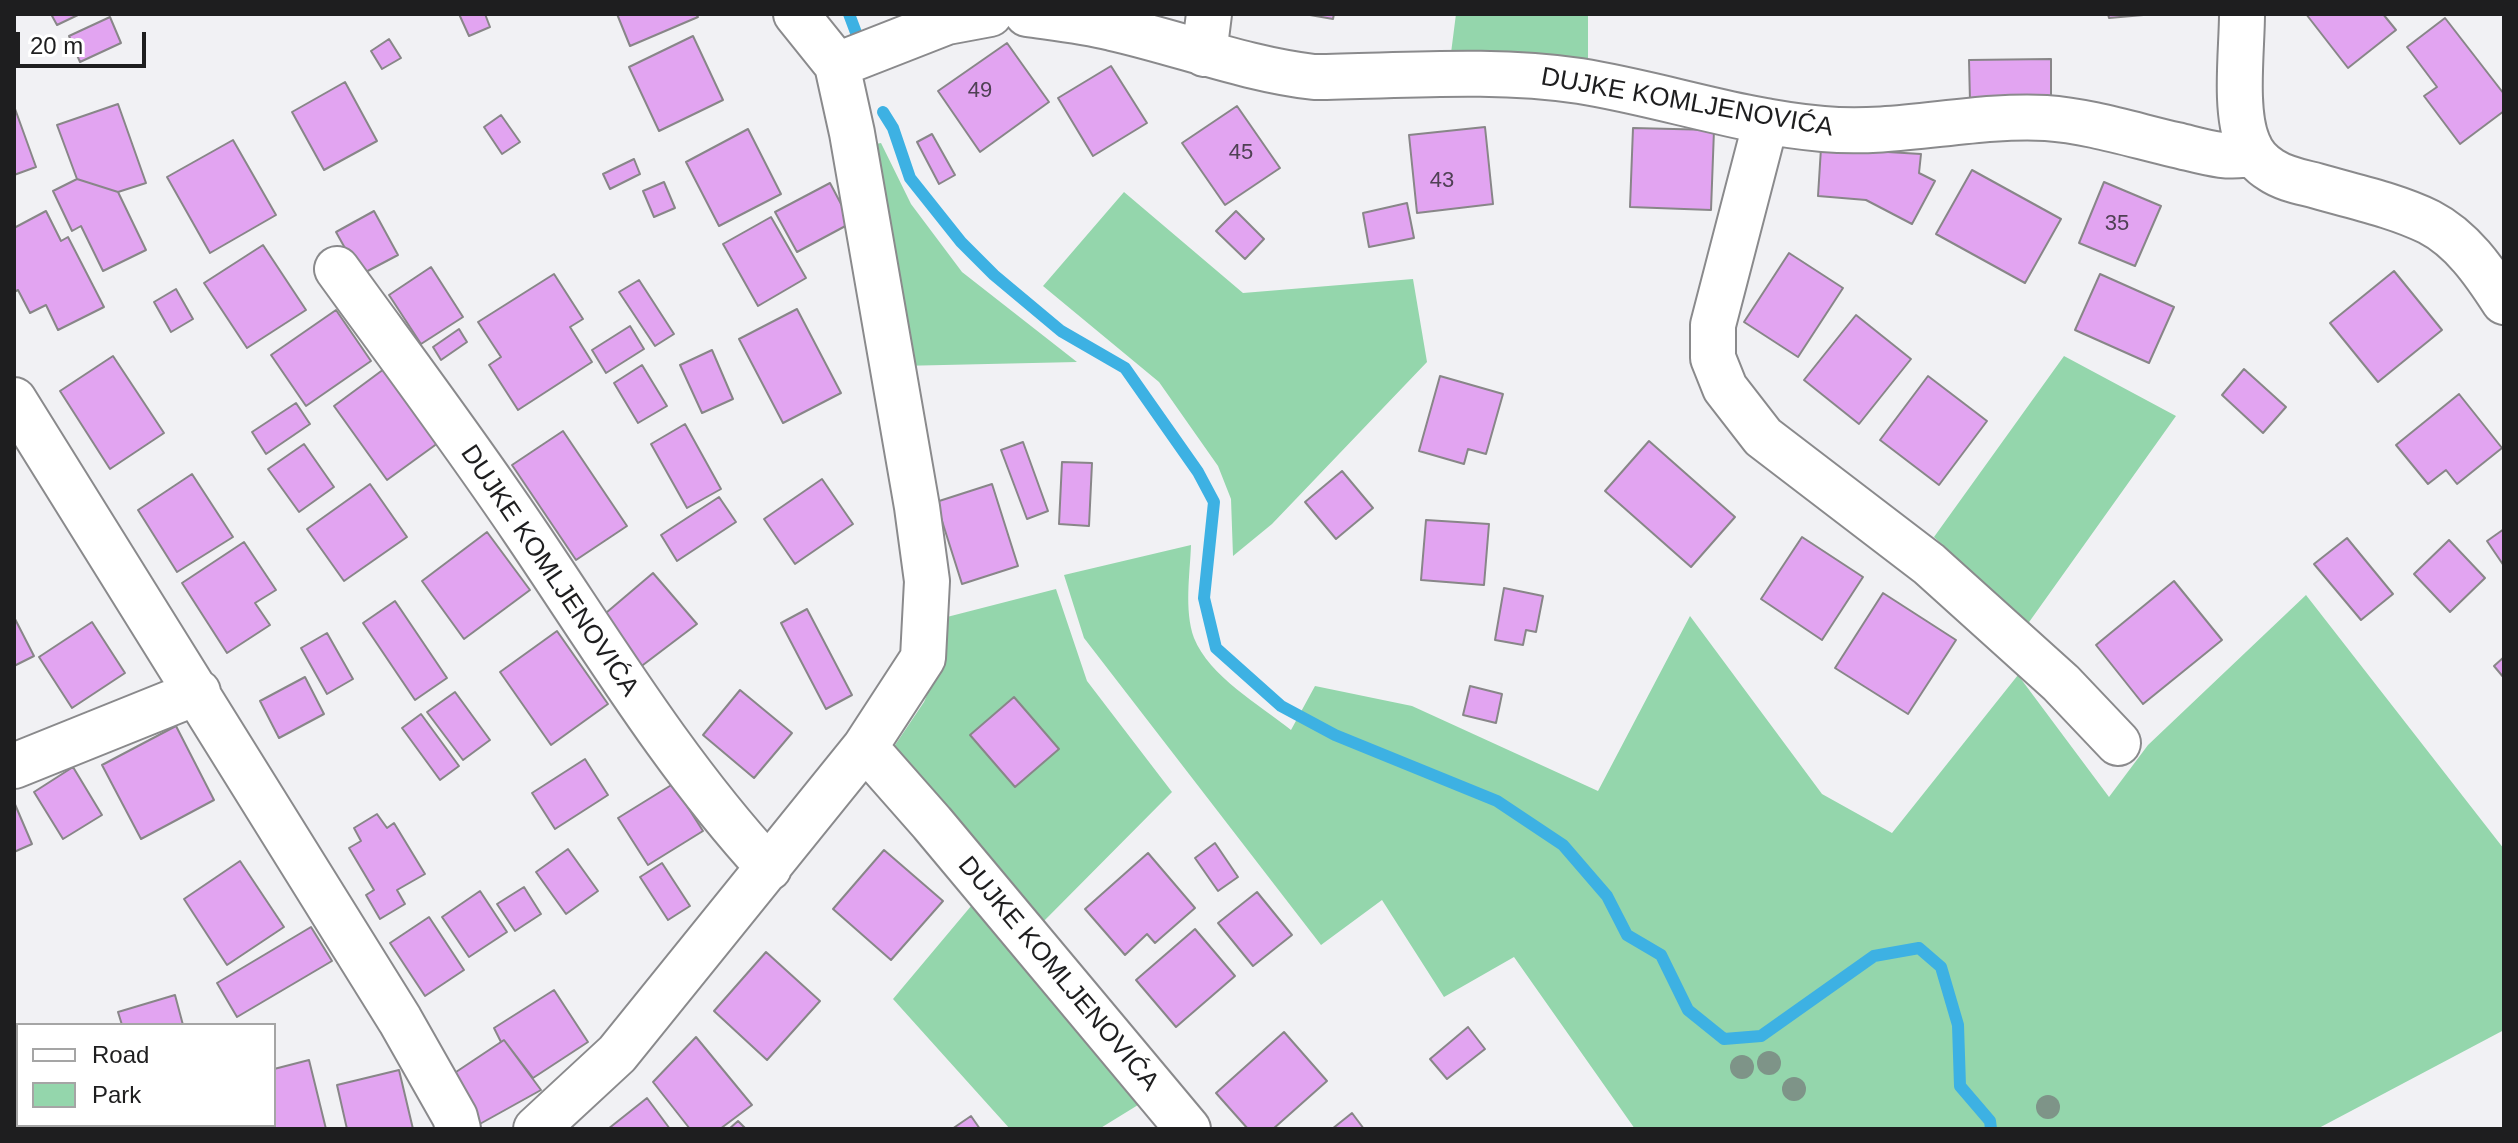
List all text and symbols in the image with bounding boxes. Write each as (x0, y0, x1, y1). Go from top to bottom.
scale bar (20, 16, 150, 66)
text: 20 m (30, 32, 83, 59)
street label: DUJKE KOMLJENOVIĆA (1538, 62, 1836, 144)
house number: 49 (968, 78, 992, 104)
house number: 45 (1229, 140, 1253, 166)
house number: 43 (1430, 168, 1454, 194)
house number: 35 (2105, 211, 2129, 237)
street label: DUJKE KOMLJENOVIĆA (453, 440, 645, 702)
street label: DUJKE KOMLJENOVIĆA (951, 851, 1165, 1097)
legend (16, 1023, 276, 1127)
text: Road (92, 1041, 149, 1068)
text: Park (92, 1081, 141, 1108)

